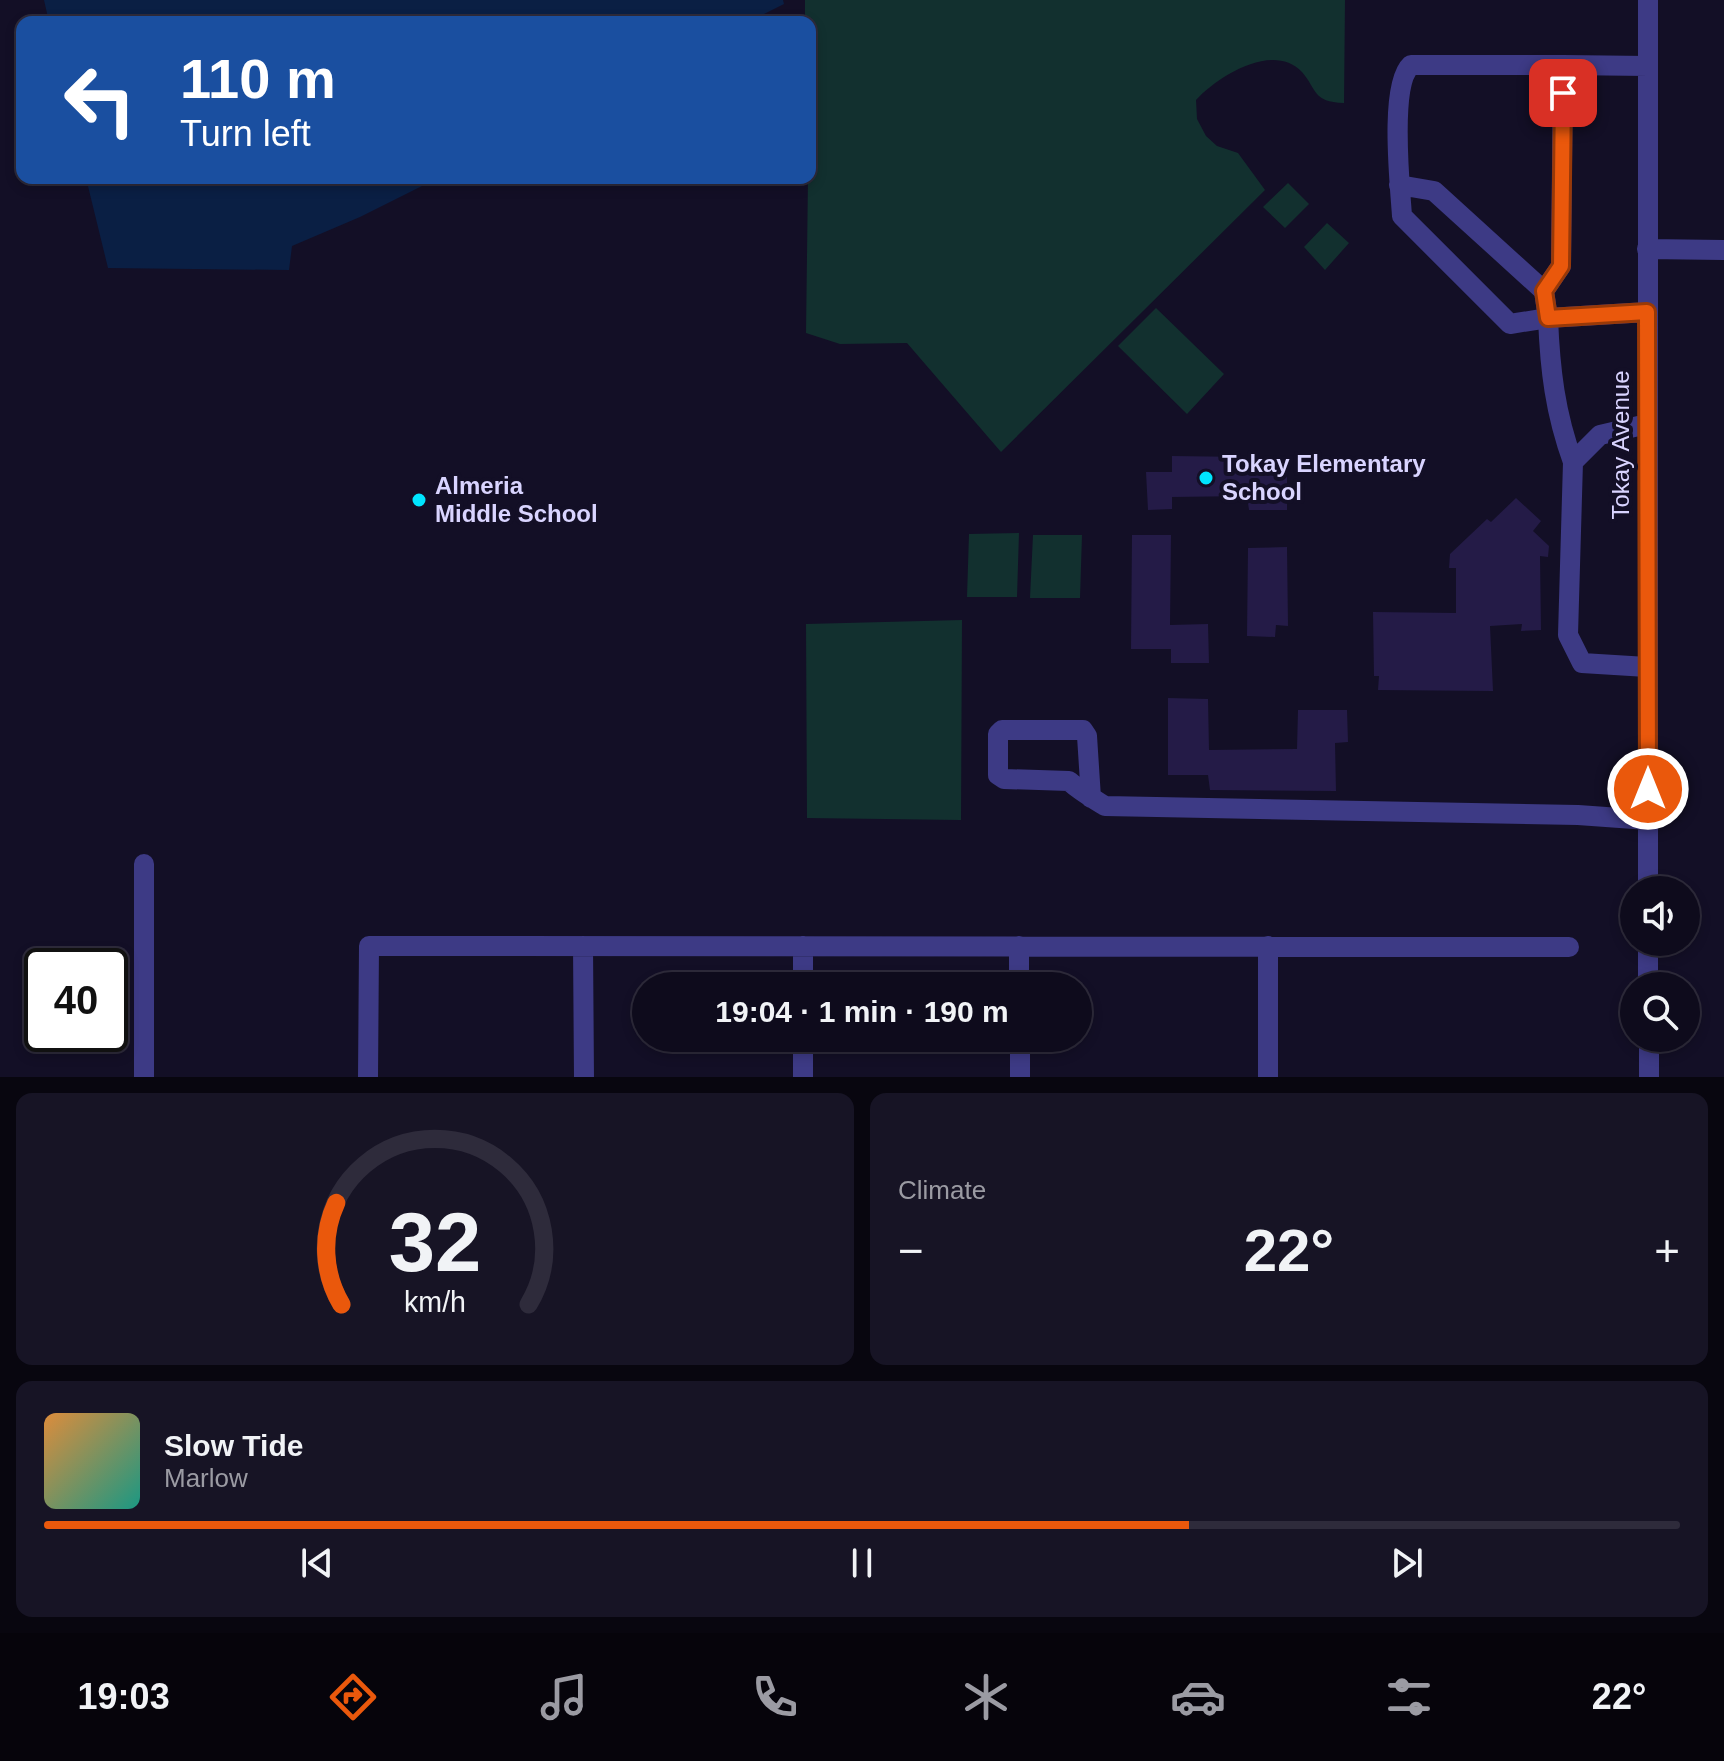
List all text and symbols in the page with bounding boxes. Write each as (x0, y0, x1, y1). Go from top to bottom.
text: 110 m (180, 47, 336, 110)
icon: left (48, 48, 152, 152)
pin (1529, 59, 1597, 127)
icon: arrive (1541, 71, 1585, 115)
text: Turn left (180, 113, 311, 154)
street label: Tokay Avenue (1607, 370, 1634, 520)
place label: Tokay Elementary School (1222, 450, 1426, 505)
marker: Tokay Elementary School (1197, 469, 1215, 487)
place label: Almeria Middle School (435, 472, 598, 527)
marker: Almeria Middle School (410, 491, 428, 509)
position arrow (1606, 747, 1690, 831)
map controls (1620, 876, 1700, 1052)
button: sound (1620, 876, 1700, 956)
speed limit sign: 40 (24, 948, 128, 1052)
button: search (1620, 972, 1700, 1052)
text: 19:04 · 1 min · 190 m (715, 995, 1009, 1028)
text: Climate (898, 1175, 986, 1205)
text: 32 (389, 1196, 481, 1289)
text: 22° (1244, 1217, 1334, 1284)
text: − (898, 1226, 924, 1275)
text: + (1654, 1226, 1680, 1275)
text: km/h (404, 1286, 466, 1318)
text: Slow Tide (164, 1429, 303, 1462)
text: Marlow (164, 1463, 248, 1493)
icon: previous (295, 1541, 339, 1585)
icon: pause (840, 1541, 884, 1585)
icon: next (1385, 1541, 1429, 1585)
icon: directions (325, 1669, 381, 1725)
icon: music (536, 1669, 592, 1725)
icon: phone (747, 1669, 803, 1725)
icon: climate (958, 1669, 1014, 1725)
icon: car (1170, 1669, 1226, 1725)
icon: filters (1381, 1669, 1437, 1725)
text: 19:03 (78, 1676, 170, 1717)
text: 22° (1592, 1676, 1646, 1717)

